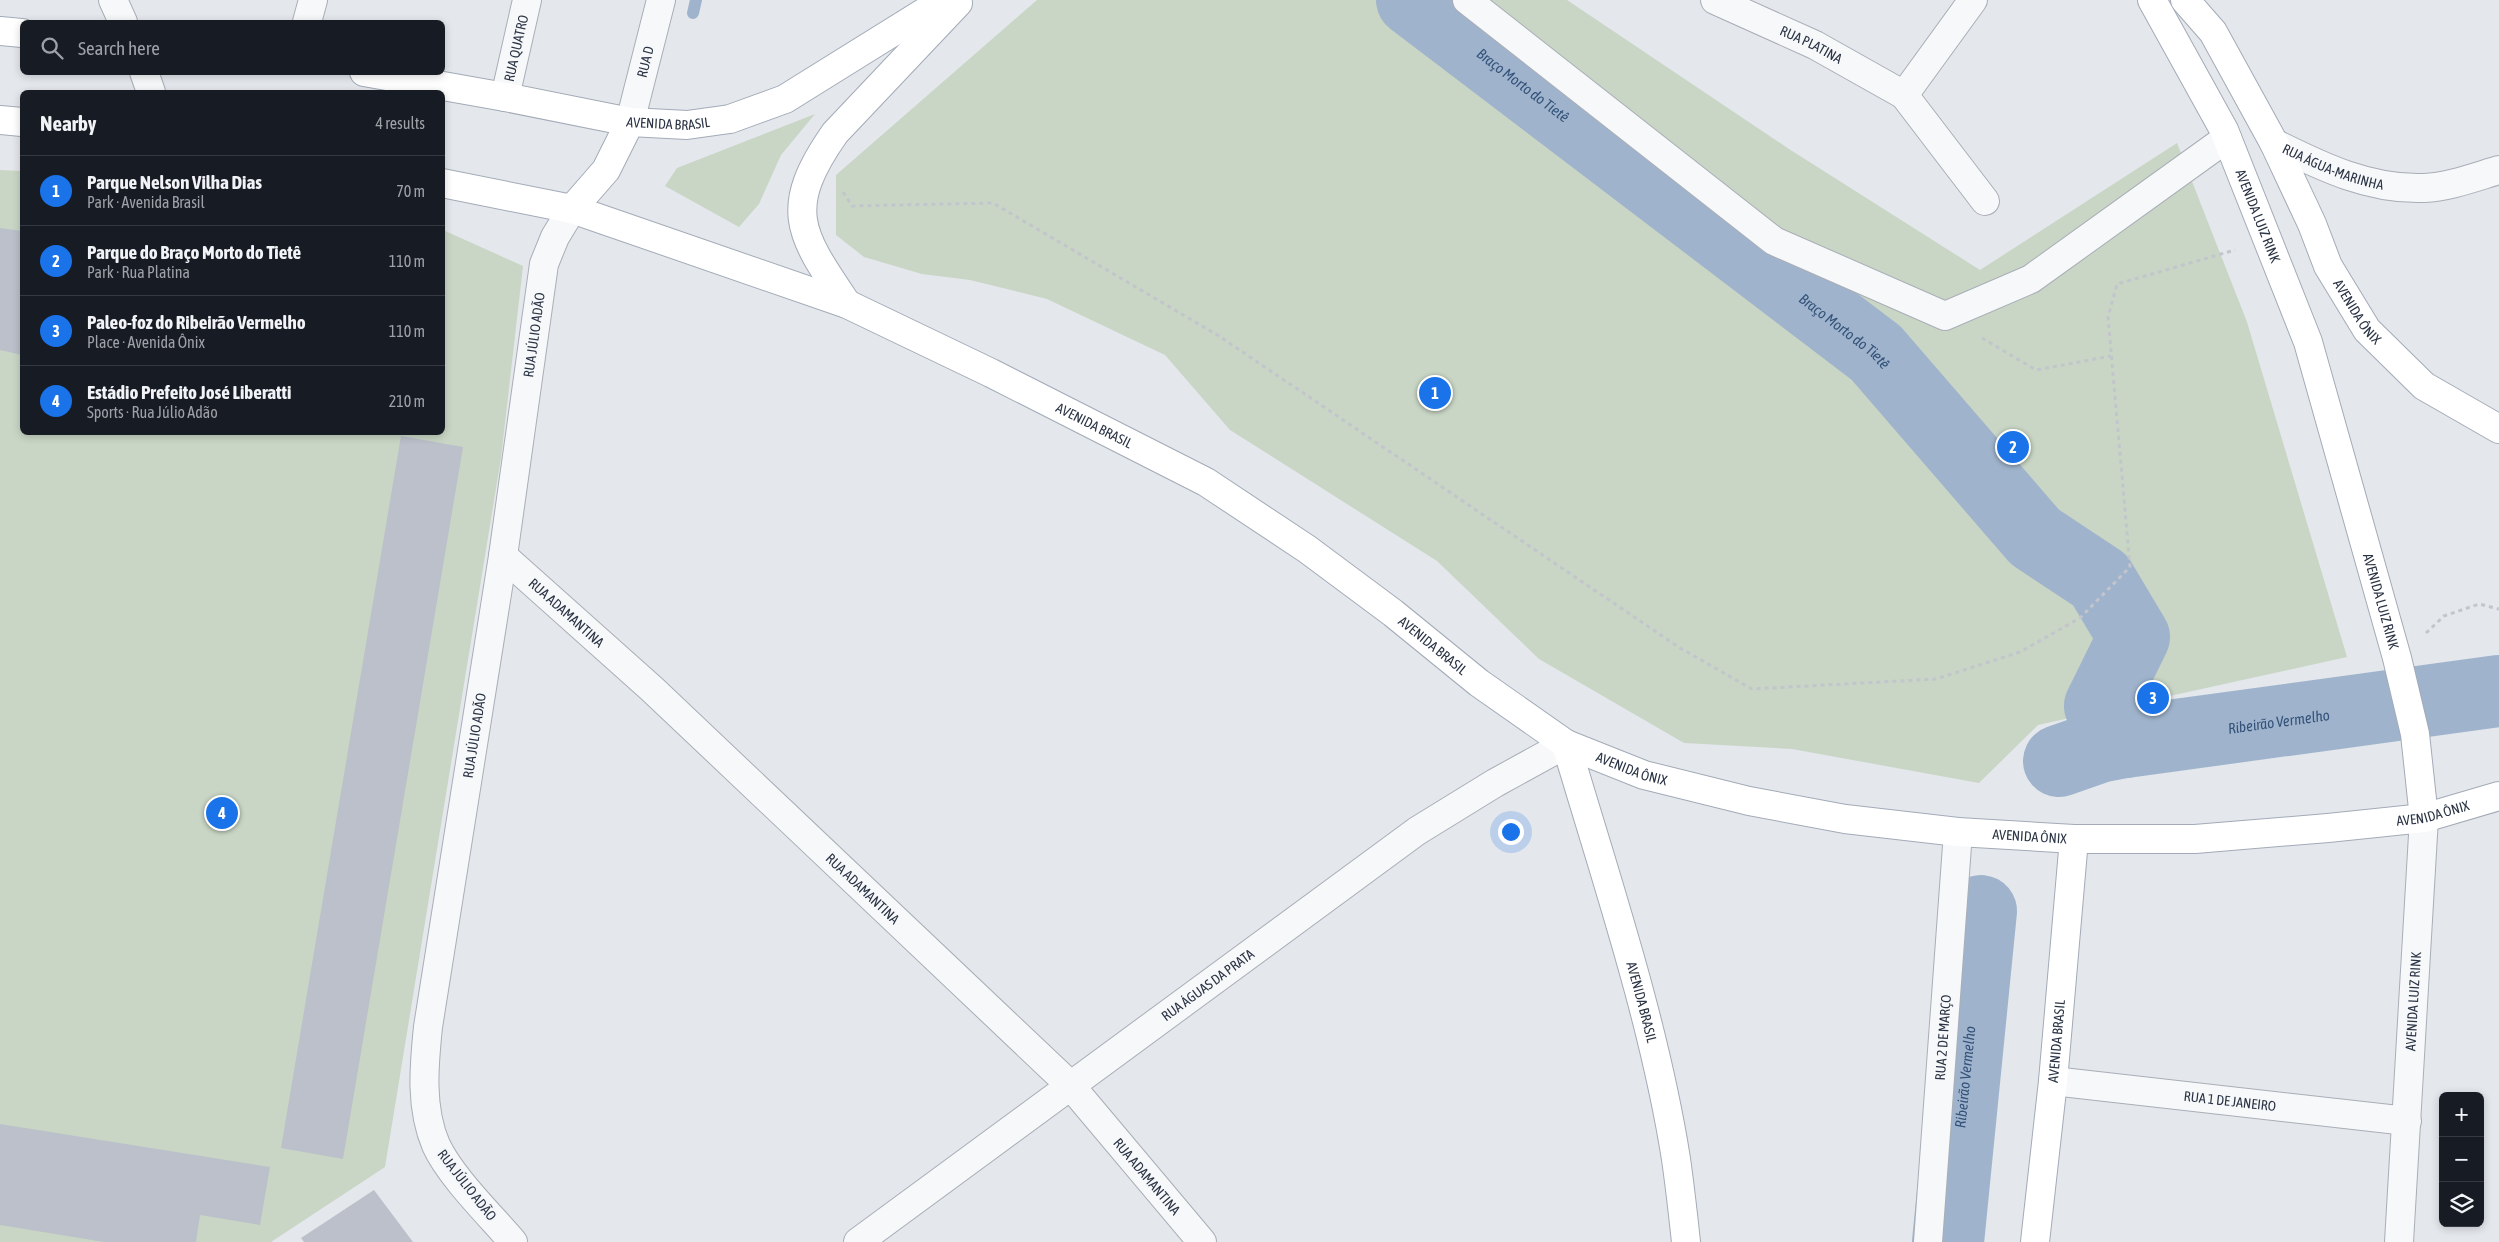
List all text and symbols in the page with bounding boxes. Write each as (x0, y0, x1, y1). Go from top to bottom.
street label: RUA QUATRO (501, 13, 531, 83)
search box (20, 20, 445, 75)
street label: RUA PLATINA (1778, 22, 1845, 67)
icon: search (38, 34, 66, 62)
text: Search here (78, 37, 160, 59)
street label: RUA D (634, 44, 657, 79)
water label: Braço Morto do Tietê (1474, 44, 1573, 125)
text: Nearby (40, 111, 96, 135)
text: 4 results (375, 114, 425, 132)
street label: AVENIDA BRASIL (625, 114, 711, 133)
street label: RUA ÁGUA-MARINHA (2280, 140, 2385, 193)
street label: AVENIDA LUIZ RINK (2232, 167, 2284, 265)
text: Parque Nelson Vilha Dias (87, 171, 262, 193)
text: 1 (52, 182, 60, 200)
text: 70 m (396, 182, 425, 200)
text: Park · Avenida Brasil (87, 193, 205, 211)
text: Parque do Braço Morto do Tietê (87, 241, 301, 263)
text: 2 (52, 252, 60, 270)
text: 110 m (389, 252, 425, 270)
text: Park · Rua Platina (87, 263, 190, 281)
street label: AVENIDA ÔNIX (2330, 277, 2385, 348)
water label: Braço Morto do Tietê (1796, 290, 1894, 372)
street label: RUA JÚLIO ADÃO (520, 291, 548, 378)
text: Paleo-foz do Ribeirão Vermelho (87, 311, 306, 333)
text: 3 (52, 322, 60, 340)
text: 110 m (389, 322, 425, 340)
text: Place · Avenida Ônix (87, 333, 205, 351)
pin: 1 (1419, 374, 1451, 412)
text: Estádio Prefeito José Liberatti (87, 381, 291, 403)
text: 4 (52, 392, 60, 410)
text: 210 m (389, 392, 425, 410)
street label: AVENIDA BRASIL (1054, 399, 1136, 452)
text: Sports · Rua Júlio Adão (87, 403, 218, 421)
pin: 2 (1997, 428, 2029, 466)
street label: AVENIDA LUIZ RINK (2360, 551, 2402, 651)
street label: RUA ADAMANTINA (526, 575, 607, 650)
street label: AVENIDA BRASIL (1395, 613, 1471, 678)
pin: 3 (2137, 679, 2169, 717)
street label: RUA JÚLIO ADÃO (460, 692, 489, 779)
water label: Ribeirão Vermelho (2227, 706, 2331, 736)
street label: AVENIDA ÔNIX (1594, 749, 1669, 789)
pin: 4 (206, 794, 238, 832)
street label: AVENIDA ÔNIX (2396, 797, 2472, 829)
your location (1498, 819, 1524, 845)
street label: AVENIDA ÔNIX (1992, 826, 2068, 847)
street label: RUA ADAMANTINA (823, 850, 903, 927)
street label: RUA ÁGUAS DA PRATA (1158, 946, 1257, 1024)
street label: AVENIDA LUIZ RINK (2402, 951, 2424, 1051)
street label: AVENIDA BRASIL (1623, 960, 1660, 1045)
street label: RUA 2 DE MARÇO (1932, 994, 1954, 1081)
street label: AVENIDA BRASIL (2045, 998, 2068, 1083)
water label: Ribeirão Vermelho (1951, 1025, 1978, 1129)
street label: RUA 1 DE JANEIRO (2183, 1088, 2277, 1114)
map controls (2439, 1092, 2484, 1227)
button: + (2439, 1092, 2484, 1137)
street label: RUA ADAMANTINA (1110, 1135, 1184, 1218)
button: − (2439, 1137, 2484, 1182)
street label: RUA JÚLIO ADÃO (434, 1146, 500, 1224)
button: layers (2439, 1182, 2484, 1227)

